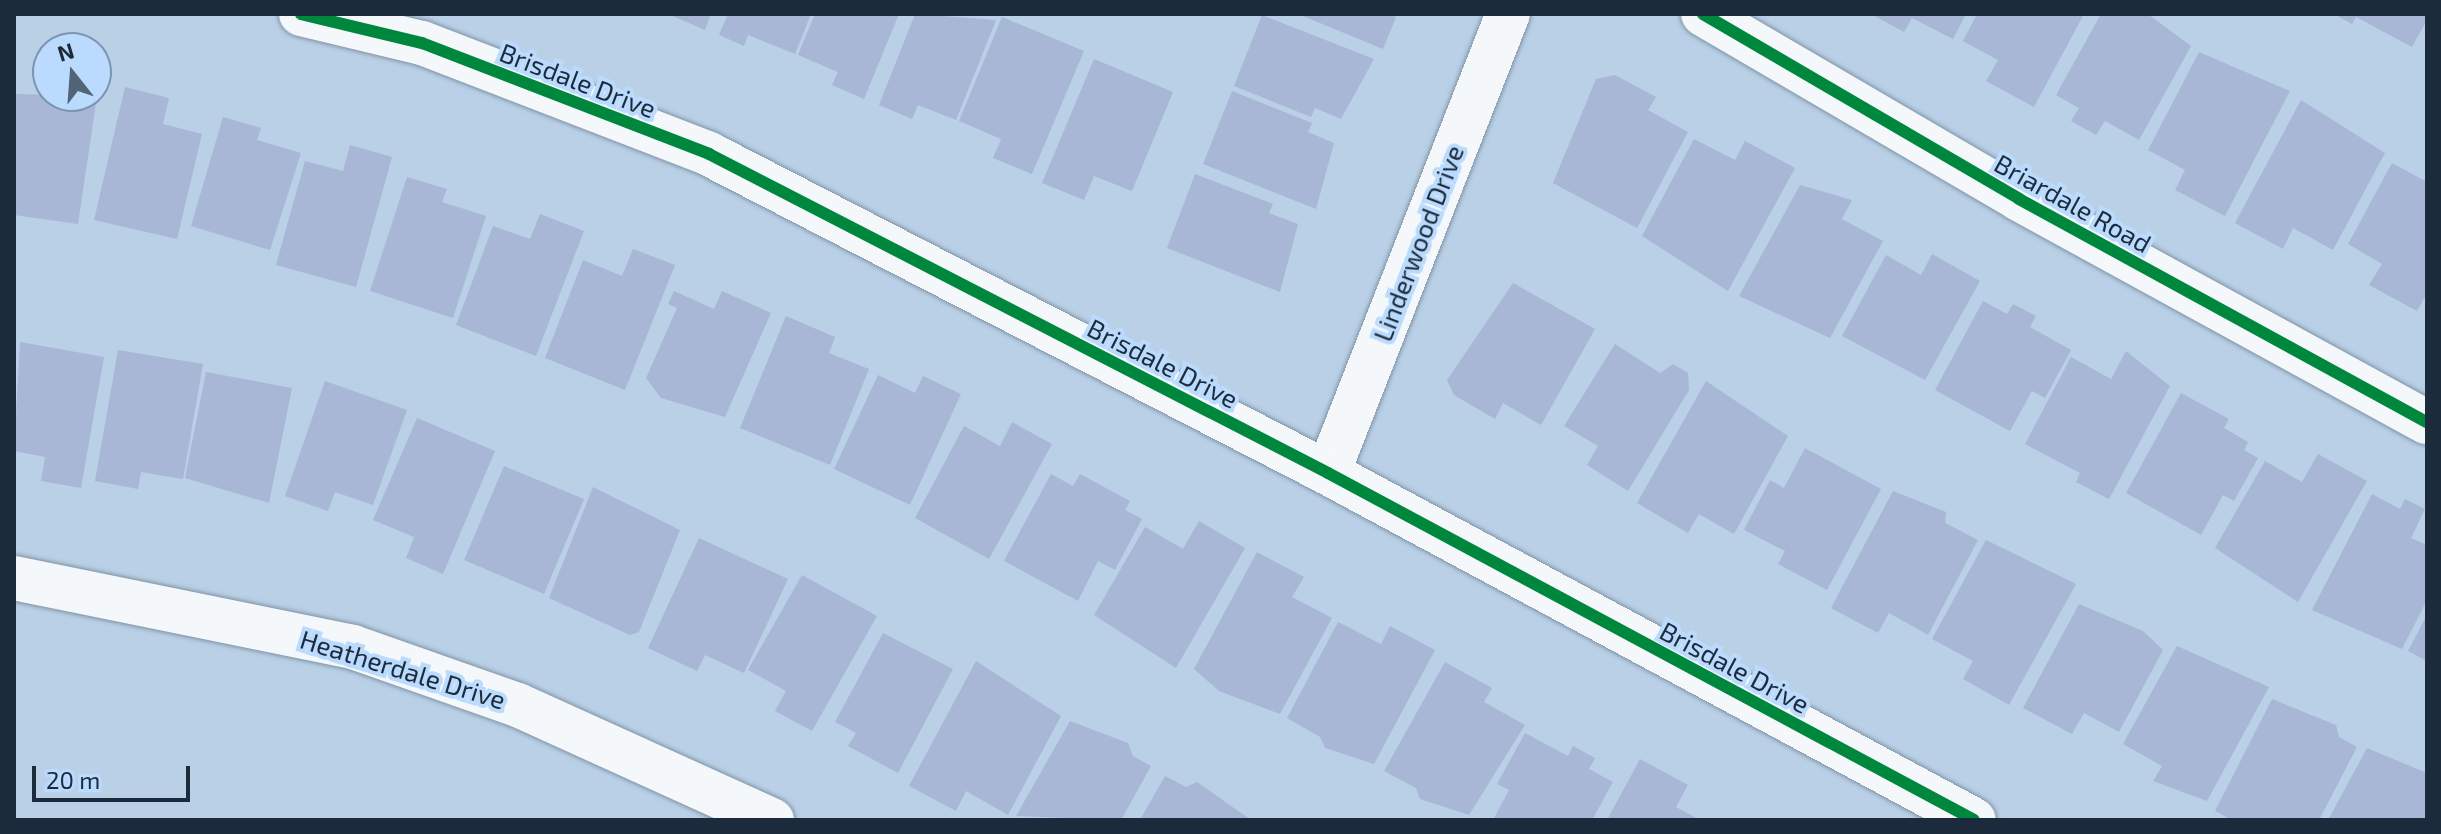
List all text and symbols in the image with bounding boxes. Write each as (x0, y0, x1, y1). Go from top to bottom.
north arrow (32, 32, 112, 112)
text: N (54, 36, 77, 66)
street label: Brisdale Drive (496, 36, 660, 124)
street label: Linderwood Drive (1366, 141, 1470, 345)
street label: Briardale Road (1989, 147, 2157, 259)
street label: Brisdale Drive (1083, 312, 1243, 414)
street label: Brisdale Drive (1655, 615, 1815, 719)
street label: Heatherdale Drive (297, 623, 509, 715)
scale bar (36, 750, 194, 800)
text: 20 m (46, 765, 100, 794)

